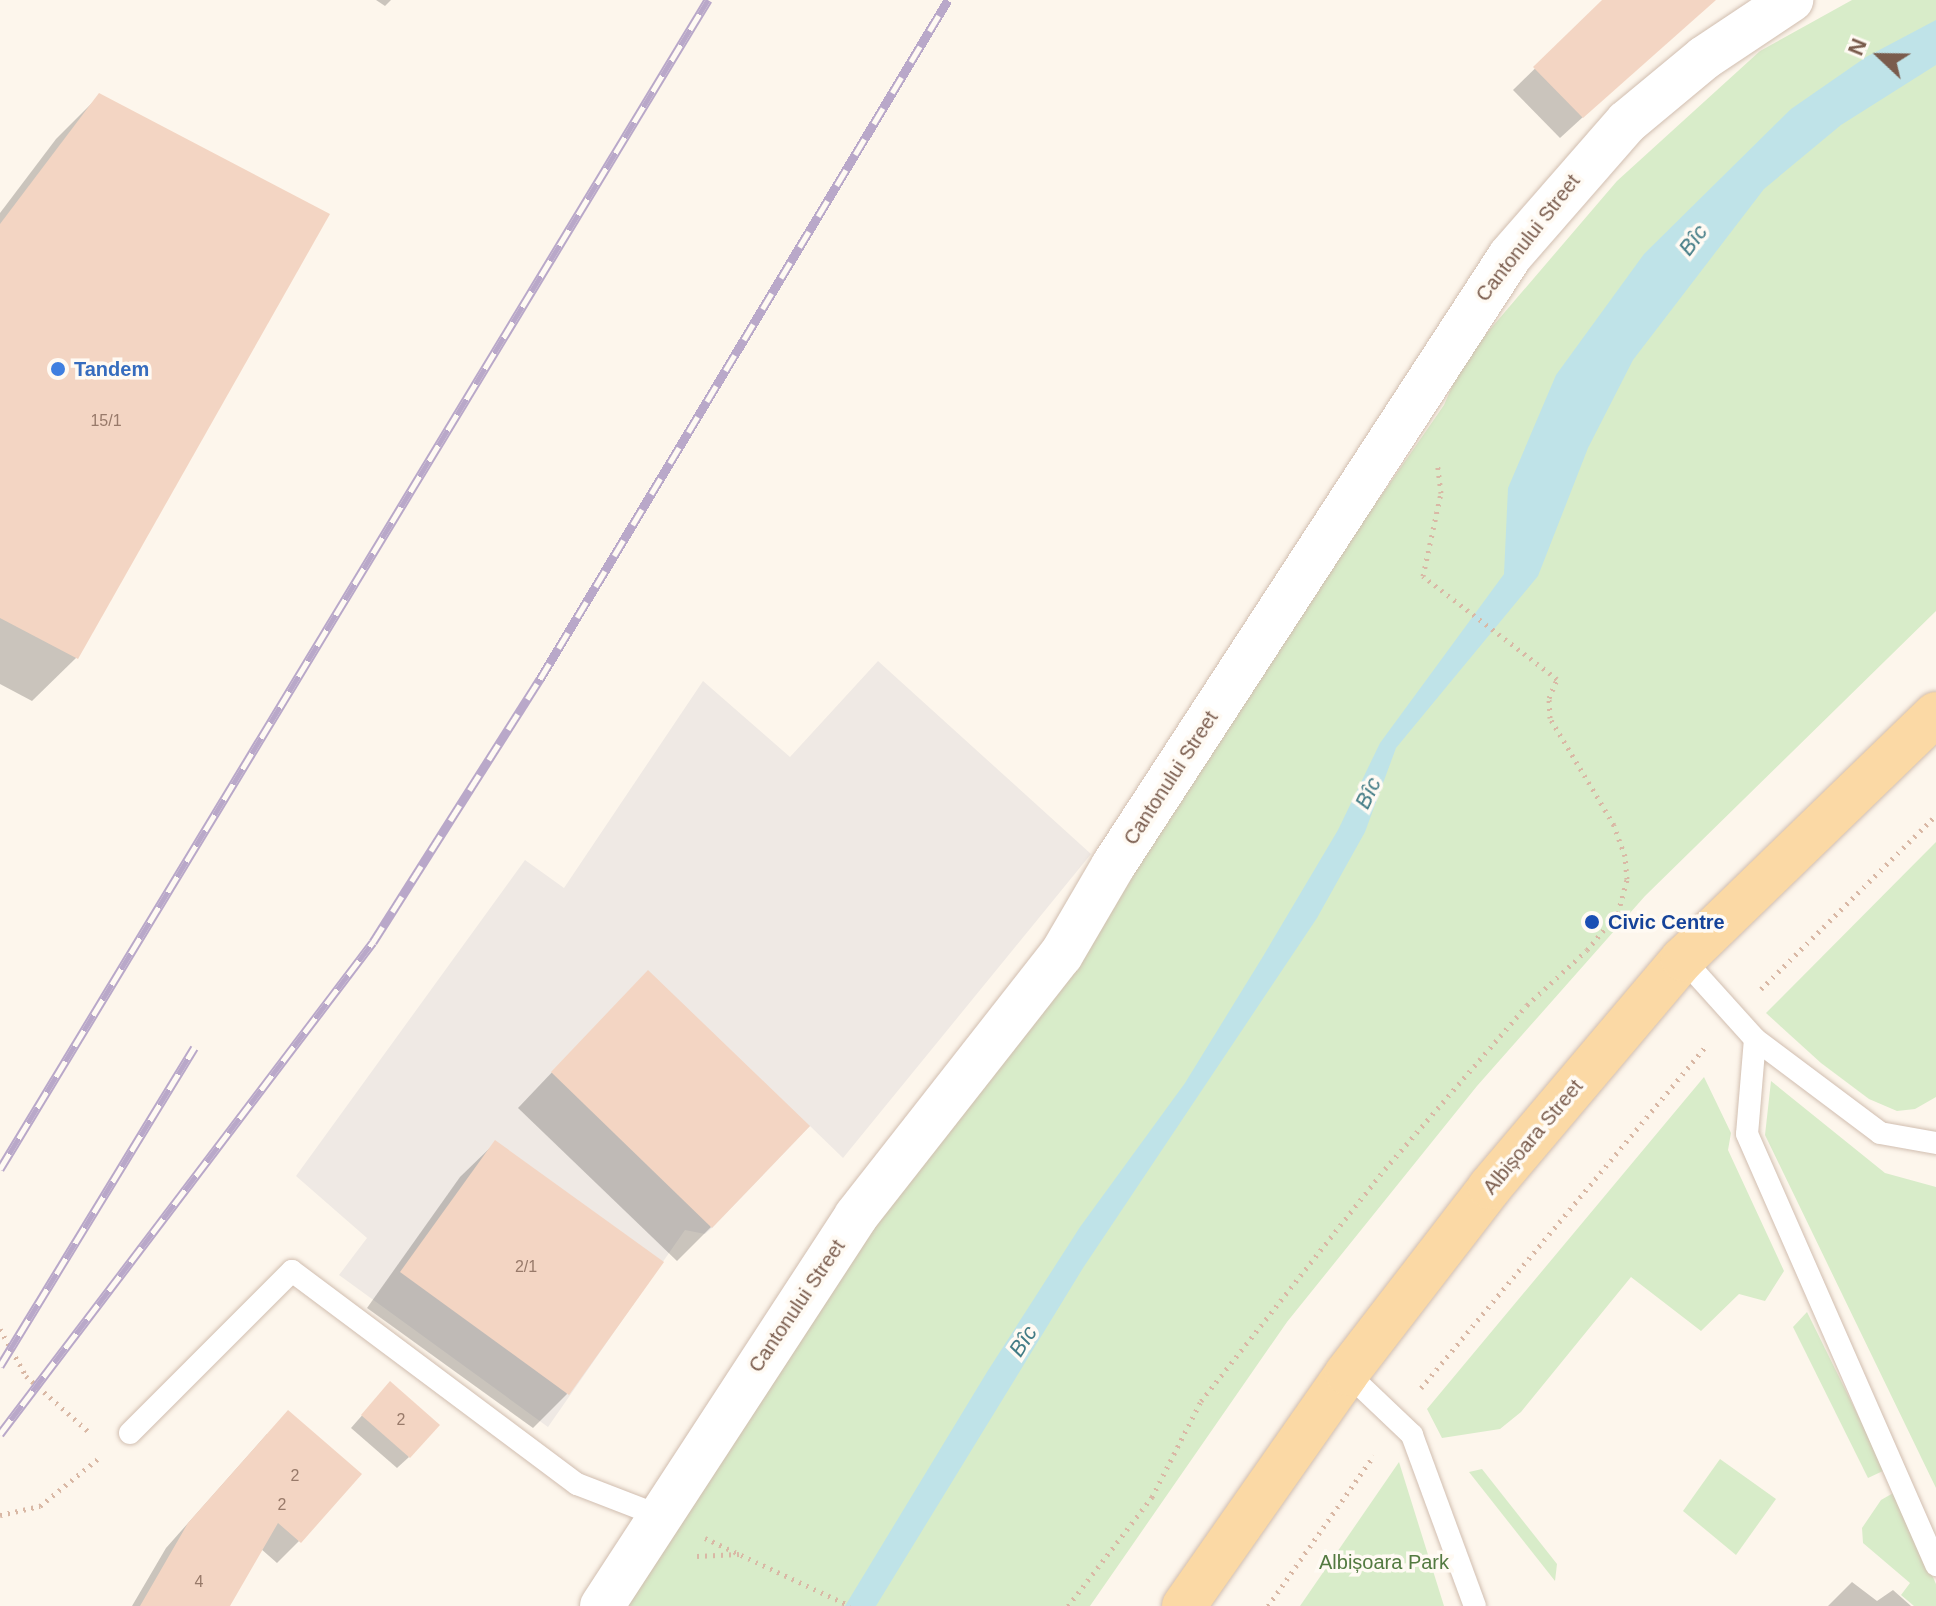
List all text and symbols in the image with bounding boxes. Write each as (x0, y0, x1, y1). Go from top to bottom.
north arrow (1840, 16, 1920, 96)
text: N (1843, 35, 1872, 59)
street label: Cantonului Street (1471, 170, 1585, 306)
water label: Bîc (1673, 219, 1713, 261)
place label: Tandem (74, 357, 149, 381)
marker: Tandem (49, 360, 67, 378)
house number: 15/1 (90, 411, 122, 431)
street label: Cantonului Street (1119, 707, 1223, 849)
water label: Bîc (1349, 773, 1387, 813)
place label: Civic Centre (1608, 910, 1725, 934)
marker: Civic Centre (1583, 913, 1601, 931)
street label: Albișoara Street (1478, 1075, 1588, 1199)
street label: Cantonului Street (744, 1235, 850, 1377)
house number: 2/1 (515, 1257, 537, 1277)
water label: Bîc (1003, 1320, 1043, 1362)
house number: 2 (397, 1410, 405, 1430)
house number: 2 (291, 1466, 299, 1486)
house number: 2 (278, 1495, 286, 1515)
park label: Albișoara Park (1319, 1550, 1449, 1574)
house number: 4 (195, 1572, 203, 1592)

